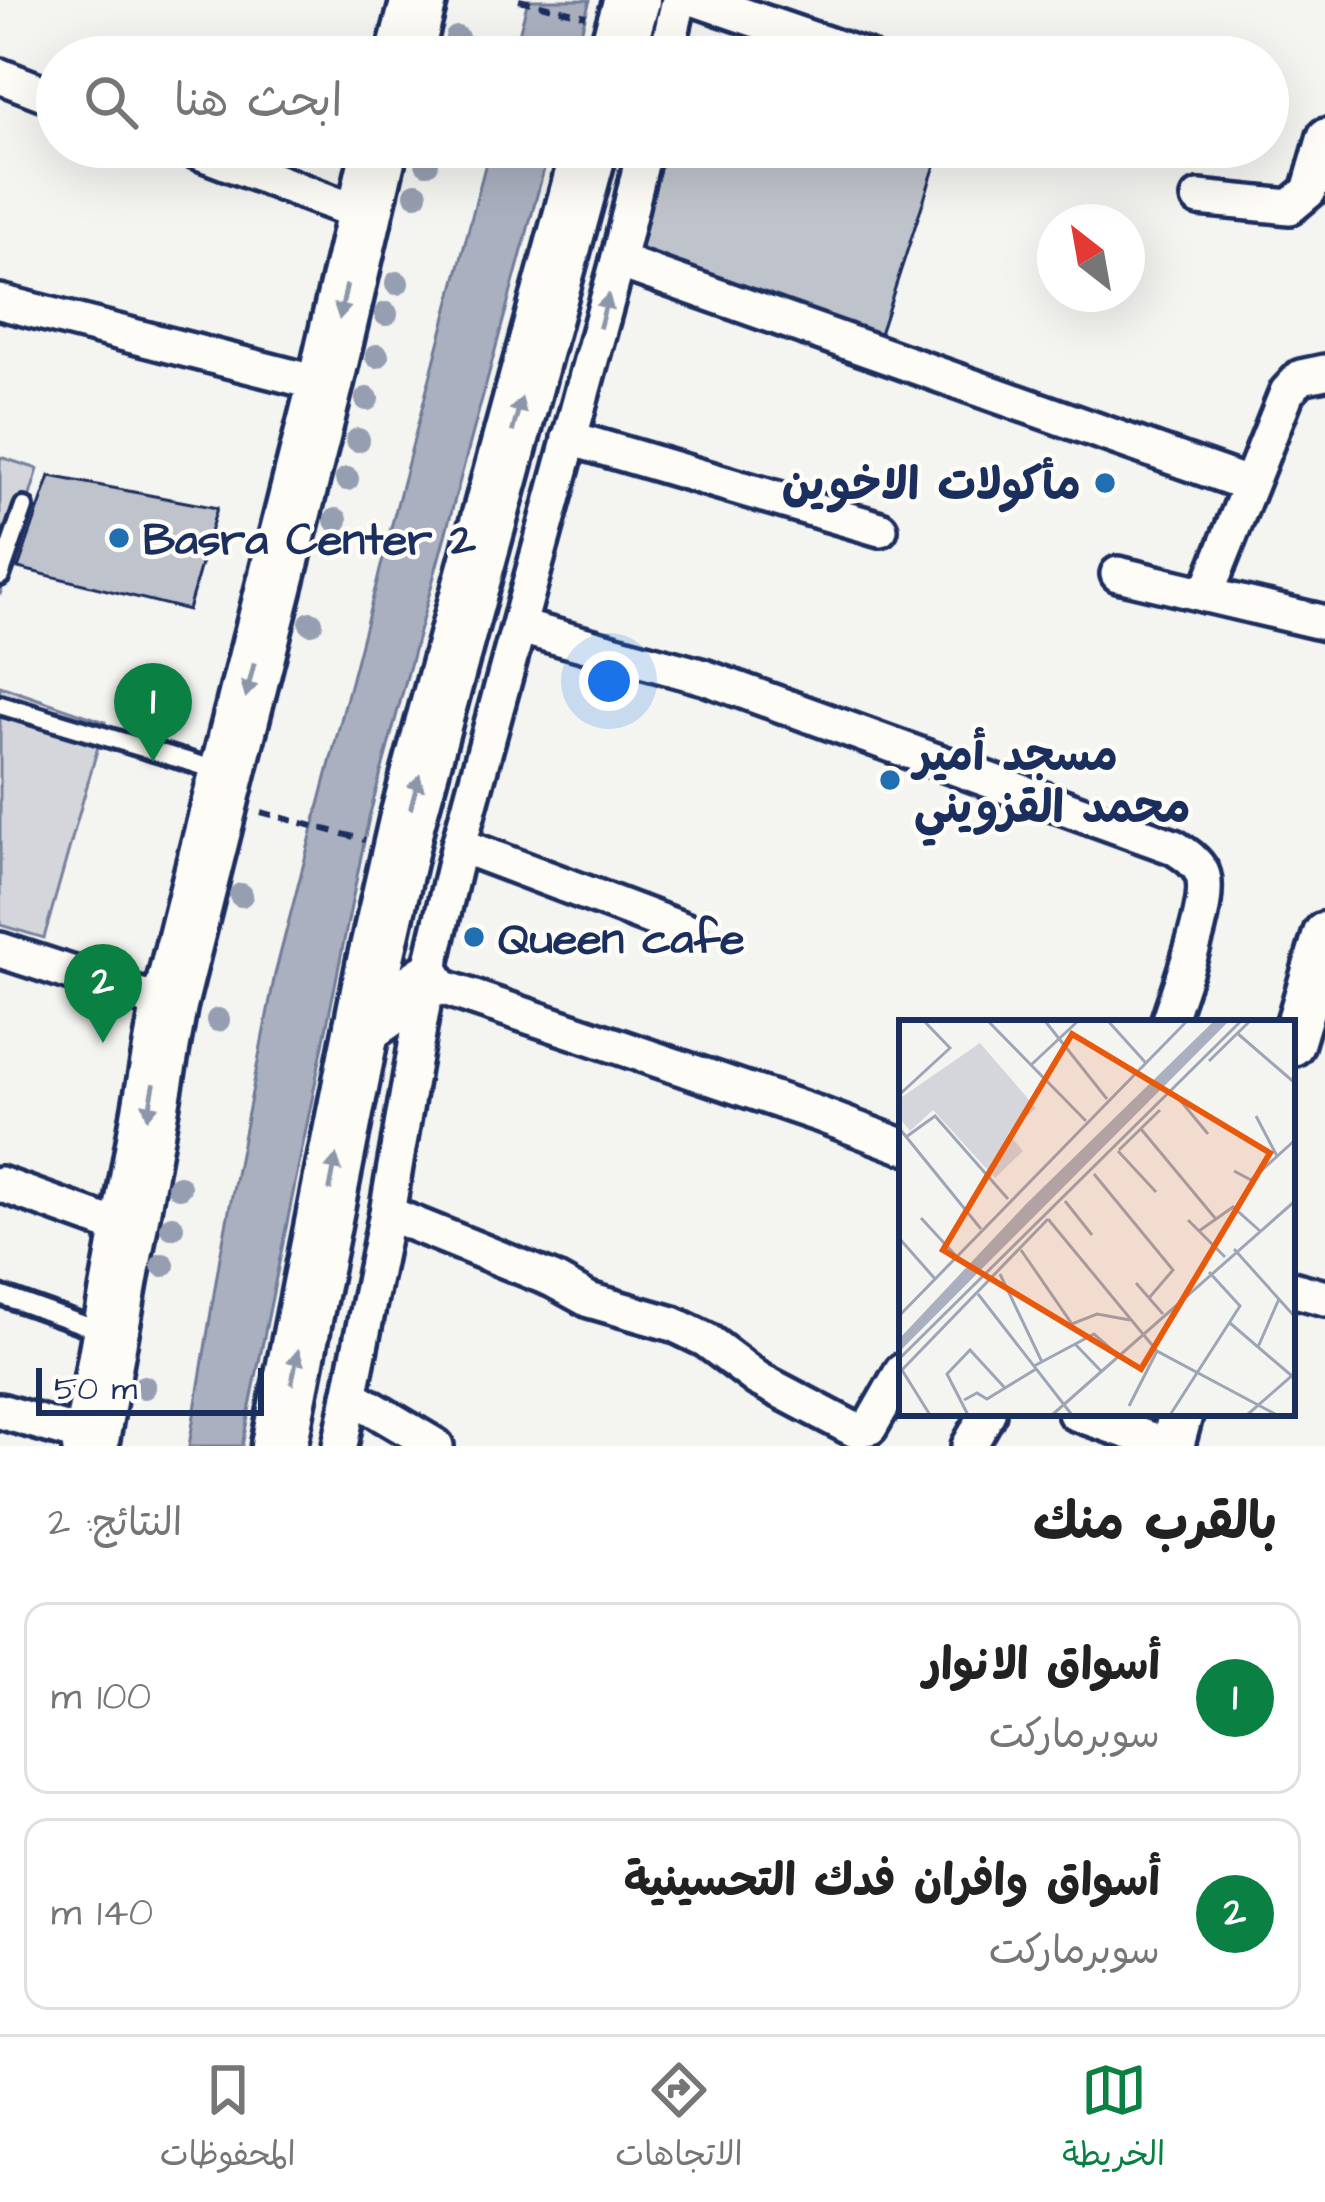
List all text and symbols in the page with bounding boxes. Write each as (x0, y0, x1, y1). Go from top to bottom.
search box (36, 36, 1289, 168)
icon: search (78, 69, 144, 135)
text: ابحث هنا (174, 71, 342, 133)
north arrow (1037, 204, 1145, 312)
one-way arrow (333, 283, 352, 321)
one-way arrow (596, 292, 615, 329)
one-way arrow (508, 397, 527, 434)
place label: مأكولات الاخوين (782, 455, 1081, 517)
marker: مأكولات الاخوين (1092, 470, 1118, 496)
place label: Basra Center 2 (143, 510, 476, 572)
marker: Basra Center 2 (106, 525, 132, 551)
your location (579, 651, 639, 711)
one-way arrow (240, 662, 259, 699)
pin: 1 (114, 663, 192, 762)
place label: مسجد أمير محمد القزويني (910, 726, 1191, 847)
marker: مسجد أمير محمد القزويني (877, 767, 903, 793)
one-way arrow (406, 773, 425, 810)
place label: Queen cafe (498, 909, 745, 971)
marker: Queen cafe (461, 924, 487, 950)
pin: 2 (64, 944, 142, 1043)
inset map (899, 1020, 1295, 1416)
one-way arrow (141, 1082, 160, 1120)
one-way arrow (324, 1154, 343, 1192)
one-way arrow (286, 1348, 305, 1385)
scale bar (36, 1362, 264, 1415)
text: 50 m (54, 1366, 137, 1412)
text: بالقرب منك (1033, 1488, 1277, 1559)
text: النتائج: 2 (48, 1497, 182, 1551)
text: أسواق الانوار (924, 1635, 1160, 1697)
text: 100 m (51, 1671, 151, 1725)
text: 1 (1233, 1671, 1238, 1725)
text: سوبرماركت (989, 1709, 1160, 1763)
text: أسواق وافران فدك التحسينية (624, 1851, 1160, 1913)
text: 140 m (51, 1887, 153, 1941)
text: 2 (1224, 1887, 1246, 1941)
text: سوبرماركت (989, 1925, 1160, 1979)
tab: المحفوظات (160, 2057, 296, 2183)
tab: الاتجاهات (615, 2057, 743, 2183)
tab: الخريطة (1062, 2057, 1165, 2183)

